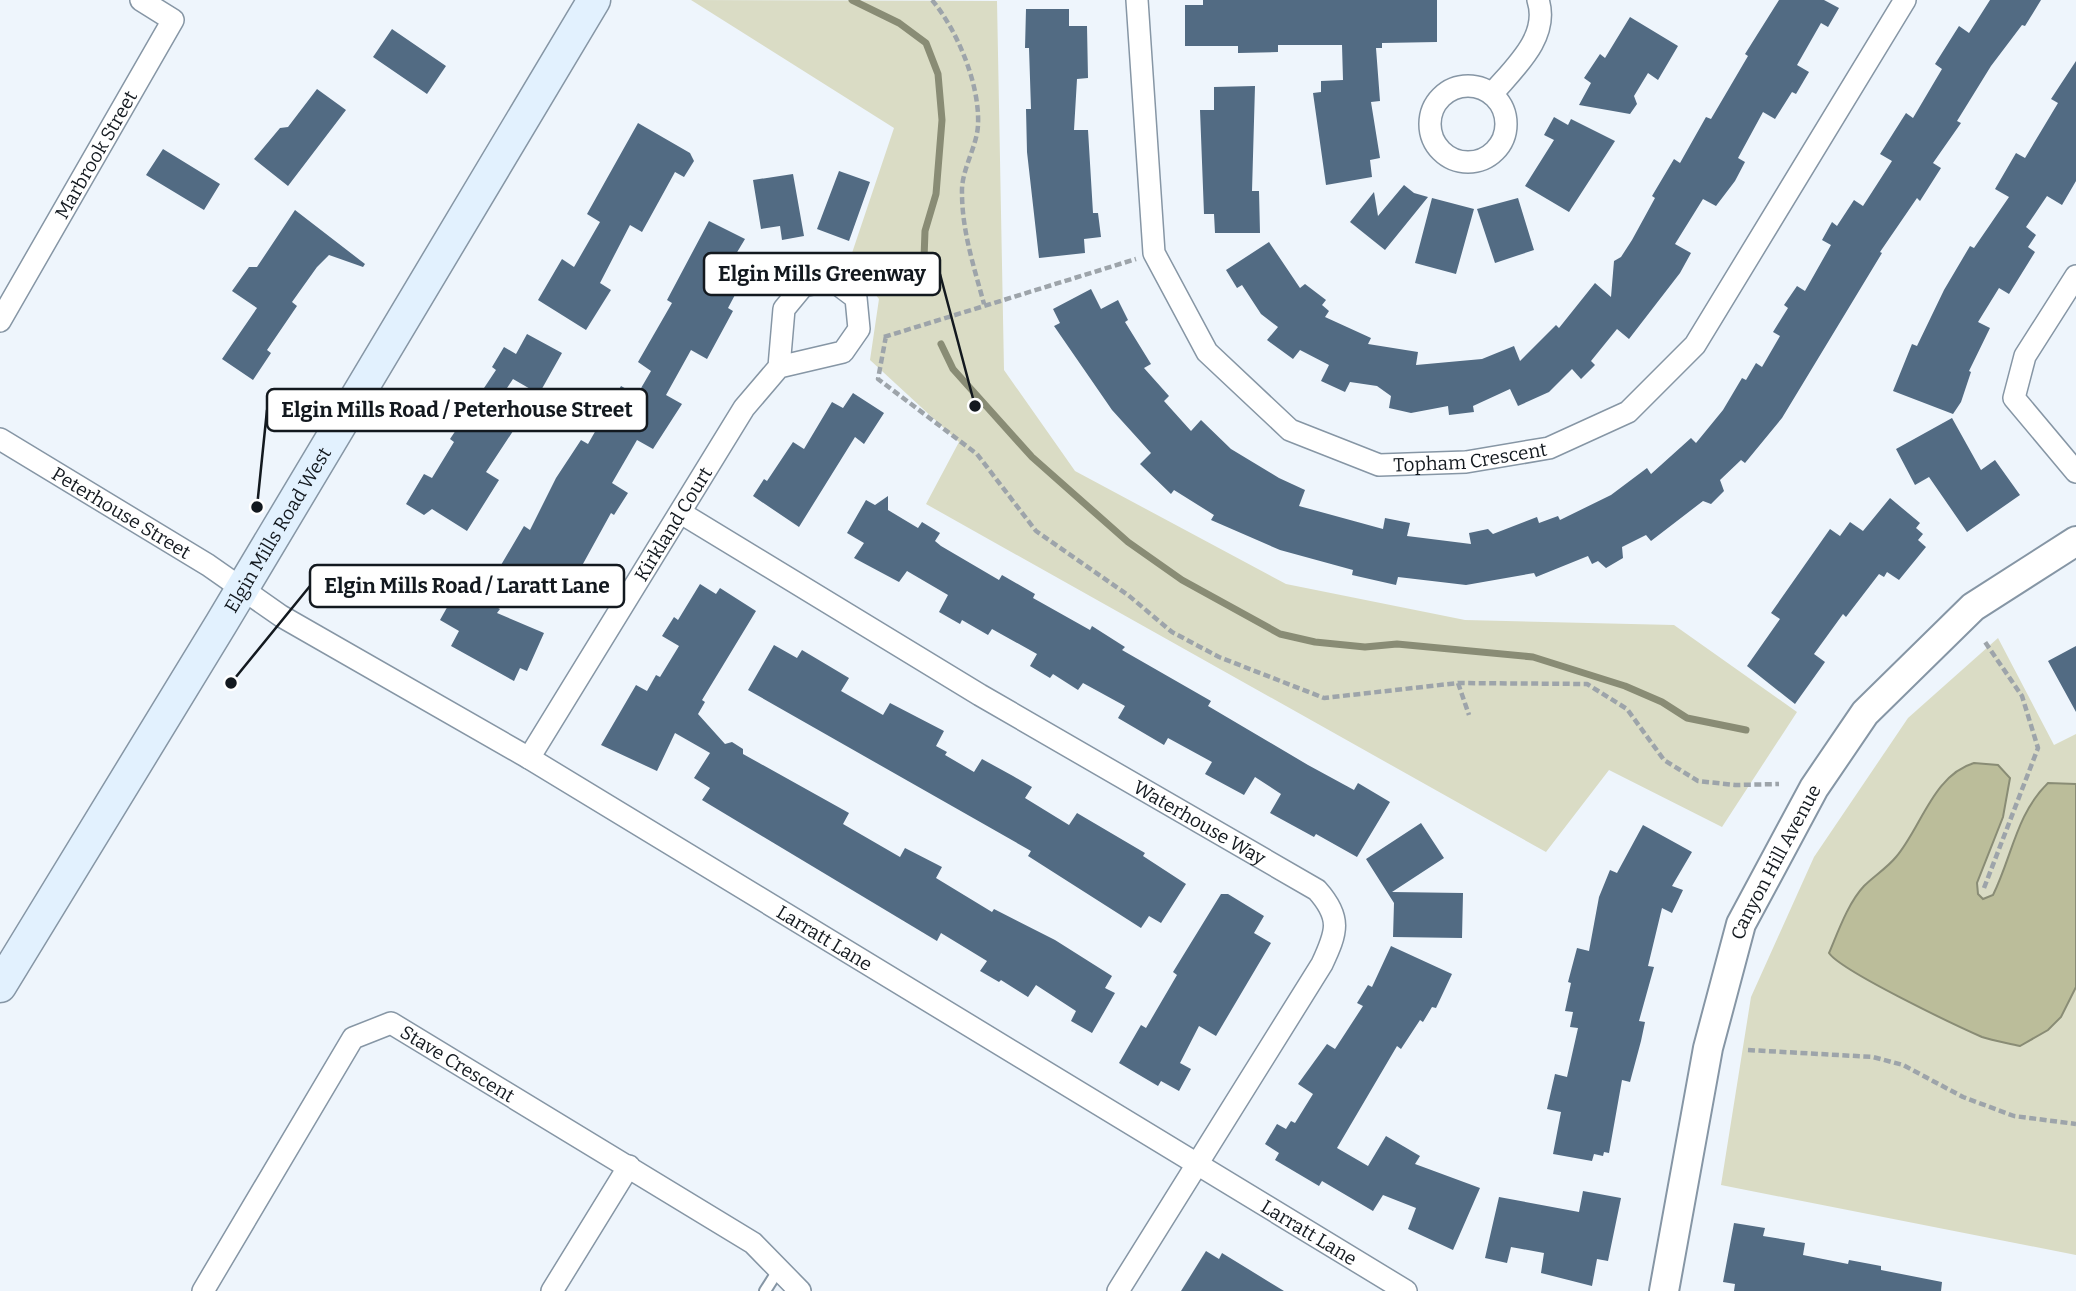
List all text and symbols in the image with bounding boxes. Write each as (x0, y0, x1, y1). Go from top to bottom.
street label: Marbrook Street (50, 86, 142, 223)
callout: Elgin Mills Greenway (704, 253, 940, 295)
text: Elgin Mills Greenway (718, 261, 926, 287)
callout: Elgin Mills Road / Peterhouse Street (267, 389, 647, 431)
text: Elgin Mills Road / Peterhouse Street (281, 397, 633, 423)
street label: Topham Crescent (1393, 437, 1549, 476)
street label: Elgin Mills Road West (219, 443, 336, 617)
street label: Peterhouse Street (48, 462, 195, 563)
street label: Kirkland Court (629, 462, 717, 585)
callout: Elgin Mills Road / Laratt Lane (310, 565, 624, 607)
text: Elgin Mills Road / Laratt Lane (324, 573, 610, 599)
street label: Waterhouse Way (1130, 775, 1271, 870)
street label: Canyon Hill Avenue (1726, 780, 1825, 942)
street label: Larratt Lane (773, 900, 877, 975)
street label: Stave Crescent (396, 1020, 519, 1107)
street label: Larratt Lane (1257, 1194, 1361, 1270)

